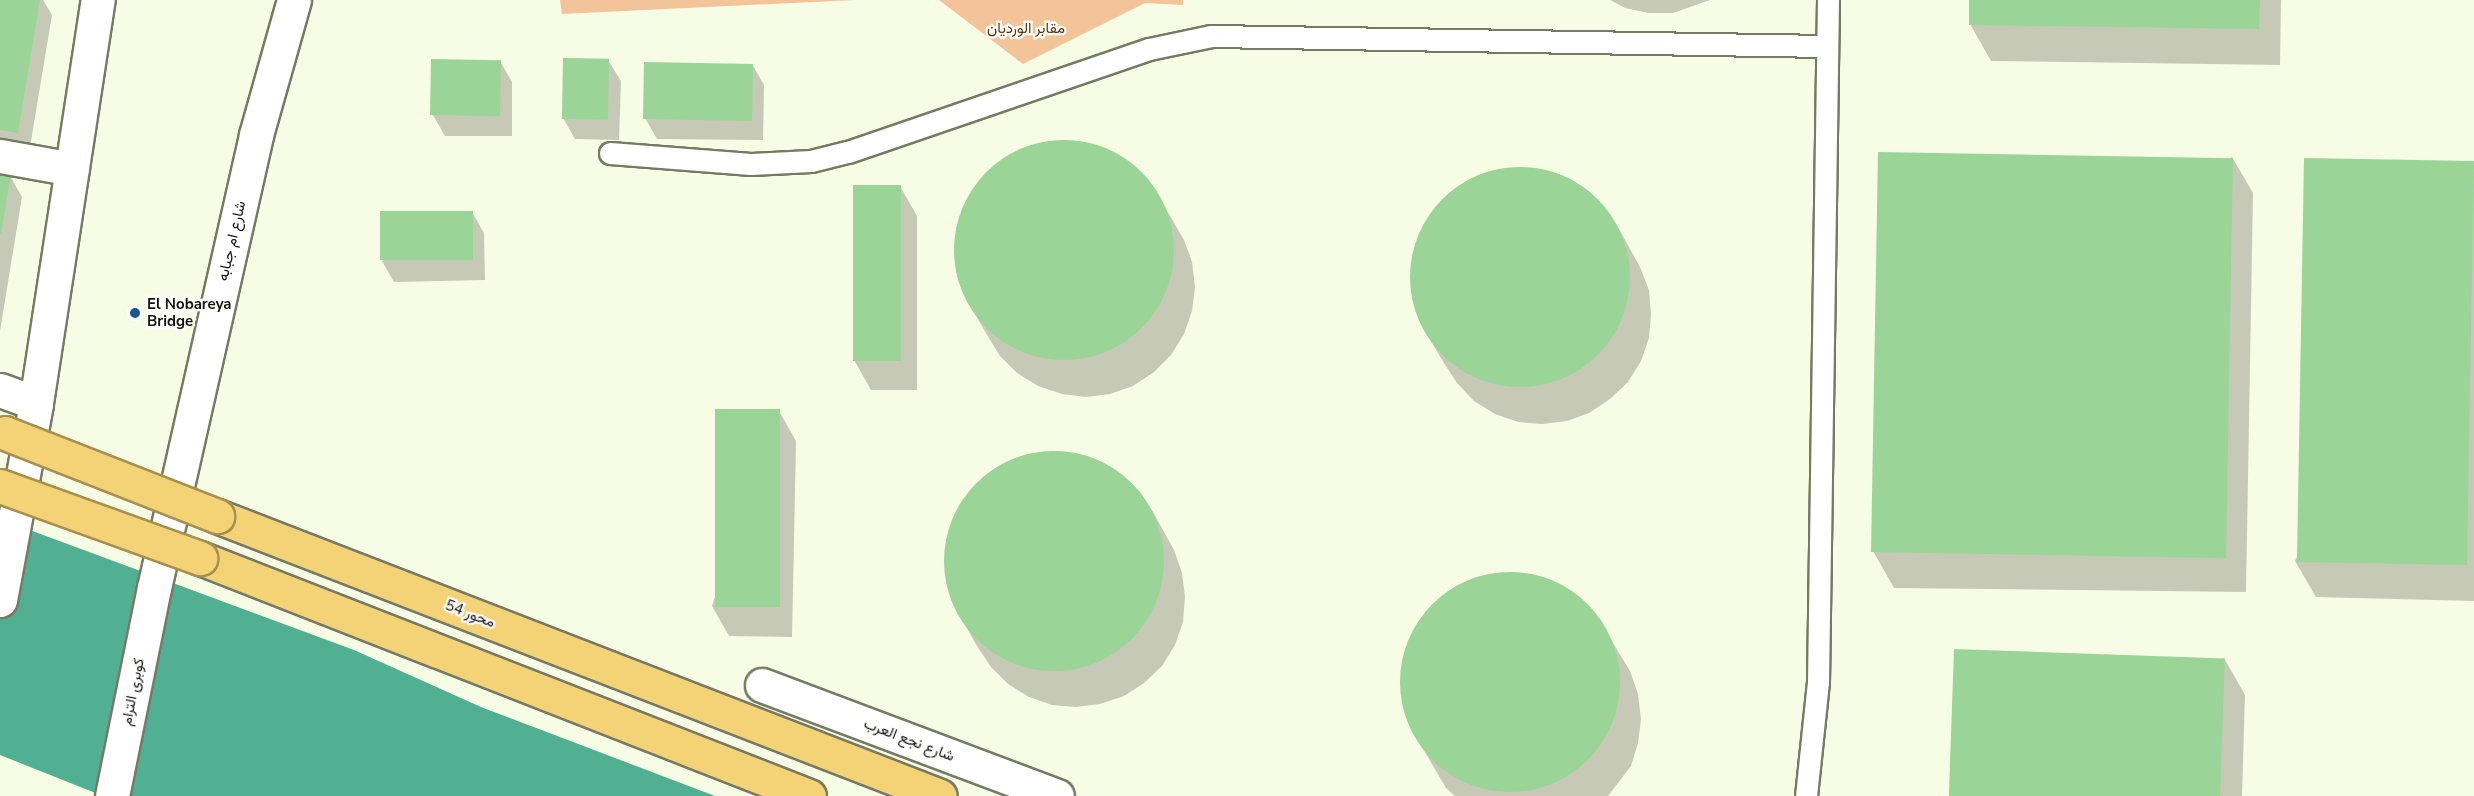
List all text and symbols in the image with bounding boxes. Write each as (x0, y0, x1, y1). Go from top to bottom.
park label: مقابر الورديان (987, 20, 1065, 38)
street label: شارع ام جبابه (214, 199, 250, 283)
place label: El Nobareya Bridge (147, 295, 232, 330)
marker: El Nobareya Bridge (128, 306, 142, 320)
street label: محور 54 (443, 596, 497, 632)
street label: كوبرى الترام (118, 657, 148, 727)
street label: شارع نجع العرب (861, 714, 957, 766)

